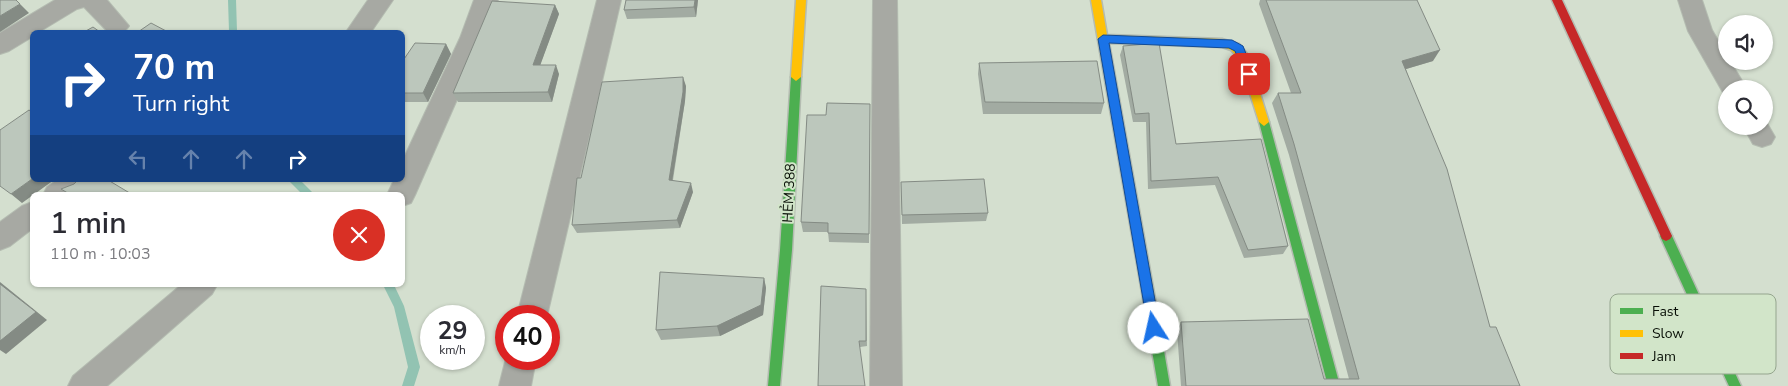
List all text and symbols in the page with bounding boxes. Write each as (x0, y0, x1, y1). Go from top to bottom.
map controls (1718, 15, 1773, 135)
button: sound (1718, 15, 1773, 70)
text: 70 m (133, 44, 215, 91)
icon: right (50, 50, 115, 115)
pin (1228, 53, 1270, 95)
icon: arrive (1235, 60, 1263, 88)
button: search (1718, 80, 1773, 135)
text: Turn right (133, 89, 229, 119)
icon: left (124, 145, 152, 173)
icon: ahead (177, 145, 205, 173)
icon: ahead (230, 145, 258, 173)
icon: right (283, 145, 311, 173)
street label: HẺM 388 (778, 163, 800, 223)
text: 1 min (50, 203, 126, 244)
button: close (333, 209, 385, 261)
text: 110 m · 10:03 (50, 243, 151, 265)
legend (1610, 294, 1776, 374)
position arrow (1127, 301, 1179, 353)
text: Fast (1652, 302, 1678, 321)
speed limit sign: 40 (495, 305, 560, 370)
text: 29 (437, 314, 468, 348)
text: Slow (1652, 324, 1684, 343)
text: km/h (439, 342, 466, 358)
text: Jam (1651, 347, 1676, 366)

